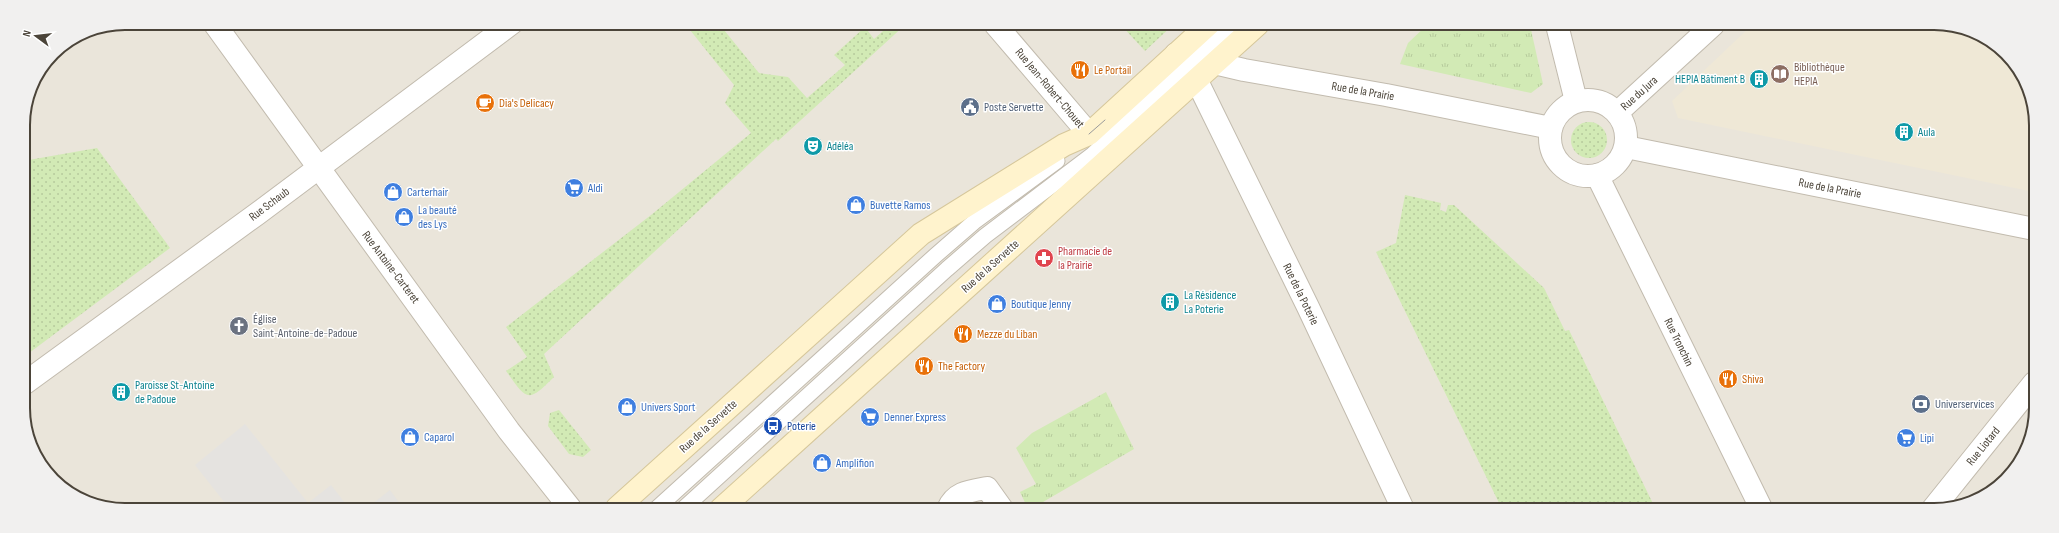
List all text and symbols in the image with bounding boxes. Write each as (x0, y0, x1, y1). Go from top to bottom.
north arrow (16, 16, 56, 56)
text: N (20, 29, 34, 38)
street label: Rue Jean-Robert-Chouet (1012, 45, 1088, 132)
restaurant icon: Le Portail (1069, 59, 1091, 81)
place label: Bibliothèque HEPIA (1794, 60, 1845, 89)
place label: Le Portail (1094, 63, 1131, 78)
library icon: Bibliothèque HEPIA (1769, 63, 1791, 85)
building icon: HEPIA Bâtiment B (1748, 68, 1770, 90)
place label: HEPIA Bâtiment B (1675, 72, 1745, 87)
street label: Rue du Jura (1618, 73, 1661, 114)
street label: Rue de la Prairie (1330, 79, 1396, 104)
cafe icon: Dia's Delicacy (474, 92, 496, 114)
place label: Dia's Delicacy (499, 96, 554, 111)
public building icon: Poste Servette (959, 96, 981, 118)
place label: Poste Servette (984, 100, 1044, 115)
building icon: Aula (1893, 121, 1915, 143)
place label: Aula (1917, 125, 1935, 140)
theatre icon: Adéléa (802, 135, 824, 157)
place label: Adéléa (826, 139, 854, 154)
street label: Rue de la Prairie (1797, 175, 1863, 202)
supermarket icon: Aldi (563, 177, 585, 199)
shop icon: Carterhair (382, 181, 404, 203)
place label: Aldi (587, 181, 603, 196)
street label: Rue Schaub (246, 184, 293, 225)
place label: Carterhair (407, 185, 449, 200)
shop icon: Buvette Ramos (845, 194, 867, 216)
place label: Buvette Ramos (870, 198, 931, 213)
place label: La beauté des Lys (418, 203, 457, 232)
shop icon: La beauté des Lys (393, 206, 415, 228)
street label: Rue Antoine-Carteret (358, 228, 423, 307)
street label: Rue de la Servette (958, 236, 1022, 296)
place label: Pharmacie de la Prairie (1058, 244, 1112, 273)
pharmacy icon: Pharmacie de la Prairie (1033, 247, 1055, 269)
street label: Rue de la Poterie (1279, 261, 1322, 328)
place label: La Résidence La Poterie (1184, 288, 1236, 317)
building icon: La Résidence La Poterie (1159, 291, 1181, 313)
shop icon: Boutique Jenny (986, 293, 1008, 315)
place label: Boutique Jenny (1011, 297, 1071, 312)
place label: Église Saint-Antoine-de-Padoue (253, 312, 358, 341)
church icon: Église Saint-Antoine-de-Padoue (228, 315, 250, 337)
street label: Rue Tronchin (1660, 316, 1697, 369)
restaurant icon: Mezze du Liban (952, 323, 974, 345)
place label: Mezze du Liban (977, 327, 1037, 342)
restaurant icon: The Factory (913, 355, 935, 377)
place label: The Factory (938, 359, 985, 374)
restaurant icon: Shiva (1717, 368, 1739, 390)
place label: Shiva (1742, 372, 1764, 387)
place label: Paroisse St-Antoine de Padoue (135, 378, 215, 407)
building icon: Paroisse St-Antoine de Padoue (110, 381, 132, 403)
bank icon: Universervices (1910, 393, 1932, 415)
shop icon: Univers Sport (616, 396, 638, 418)
street label: Rue de la Servette (676, 396, 740, 456)
place label: Universervices (1935, 397, 1994, 412)
place label: Univers Sport (641, 400, 696, 415)
supermarket icon: Denner Express (859, 406, 881, 428)
place label: Denner Express (884, 410, 946, 425)
bus stop icon: Poterie (762, 415, 784, 437)
place label: Poterie (787, 419, 816, 434)
street label: Rue Liotard (1963, 424, 2004, 469)
shop icon: Caparol (399, 426, 421, 448)
supermarket icon: Lipi (1895, 427, 1917, 449)
place label: Caparol (424, 430, 454, 445)
place label: Lipi (1920, 431, 1934, 446)
shop icon: Amplifion (811, 452, 833, 474)
place label: Amplifion (835, 456, 874, 471)

